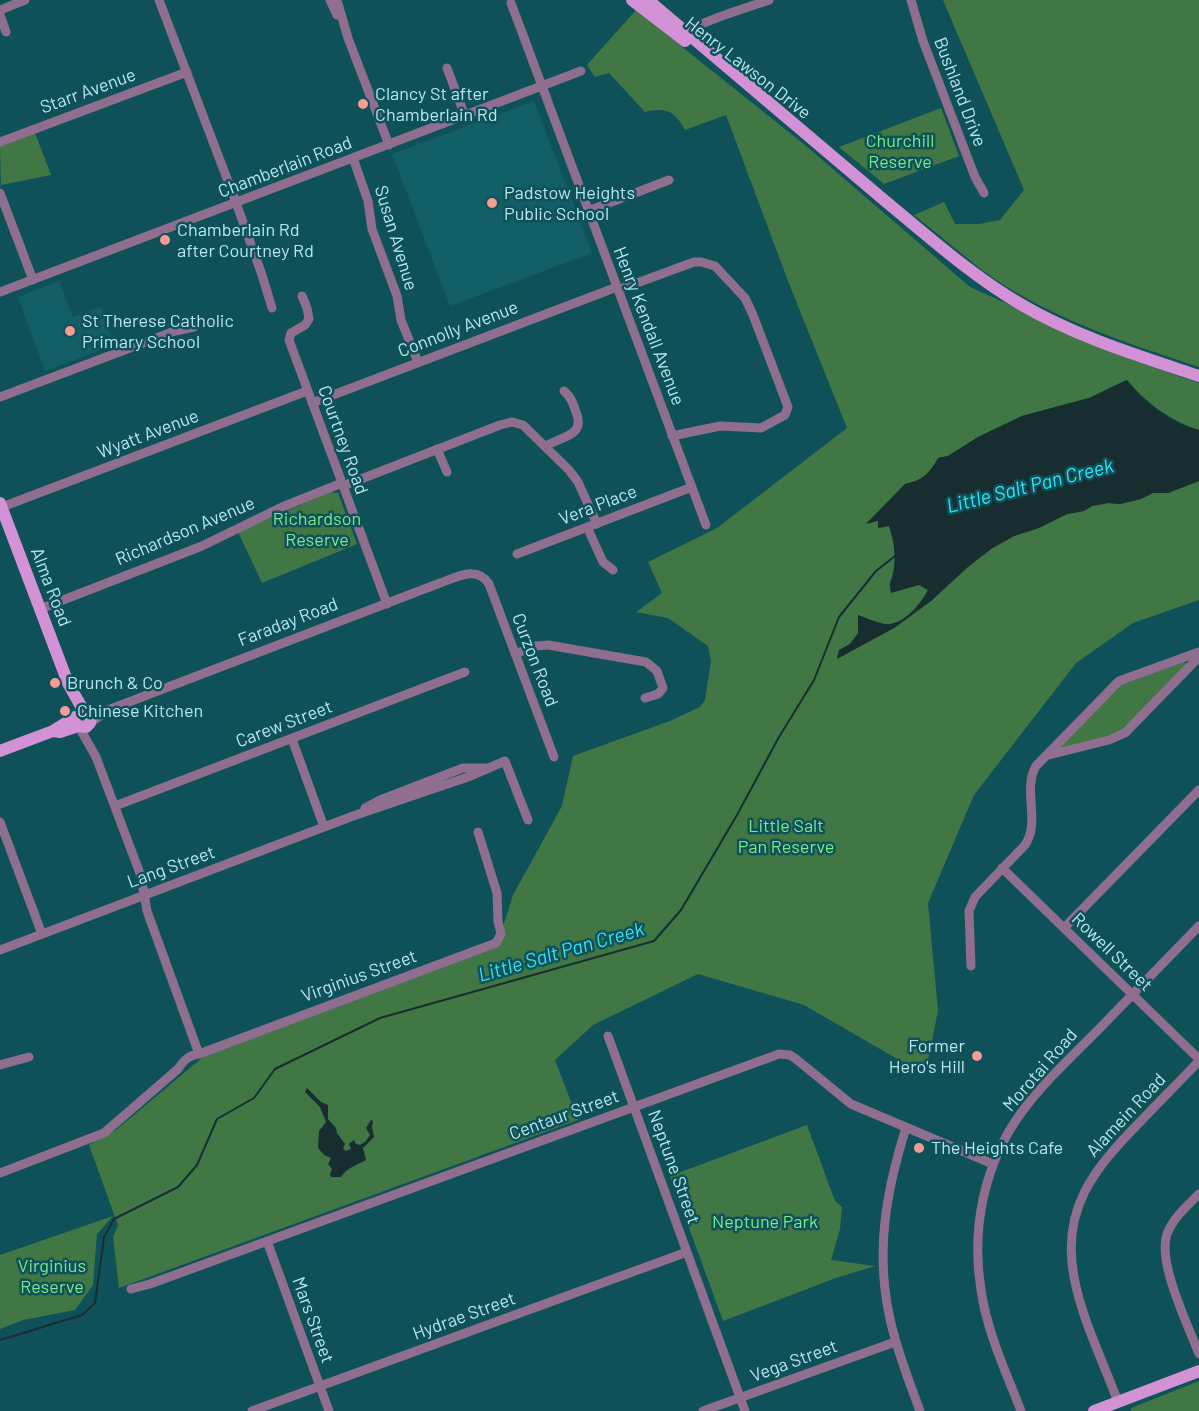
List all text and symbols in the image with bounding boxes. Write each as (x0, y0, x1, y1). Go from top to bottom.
street label: Henry Lawson Drive (681, 12, 815, 124)
street label: Bushland Drive (929, 34, 991, 150)
street label: Starr Avenue (37, 64, 139, 118)
place label: Clancy St after Chamberlain Rd (375, 83, 498, 125)
marker: Clancy St after Chamberlain Rd (356, 97, 370, 111)
park label: Churchill Reserve (866, 130, 934, 172)
street label: Chamberlain Road (215, 132, 355, 202)
place label: Padstow Heights Public School (504, 182, 635, 224)
street label: Susan Avenue (370, 183, 422, 293)
marker: Padstow Heights Public School (485, 196, 499, 210)
place label: Chamberlain Rd after Courtney Rd (177, 219, 314, 262)
marker: Chamberlain Rd after Courtney Rd (158, 233, 172, 247)
street label: Henry Kendall Avenue (609, 244, 689, 408)
street label: Connolly Avenue (395, 296, 521, 362)
place label: St Therese Catholic Primary School (82, 310, 234, 352)
marker: St Therese Catholic Primary School (63, 324, 77, 338)
street label: Courtney Road (313, 383, 373, 497)
street label: Wyatt Avenue (94, 405, 202, 463)
water label: Little Salt Pan Creek (944, 454, 1116, 518)
street label: Vera Place (556, 480, 640, 530)
street label: Richardson Avenue (112, 492, 258, 570)
park label: Richardson Reserve (273, 508, 361, 550)
street label: Alma Road (26, 545, 76, 629)
street label: Faraday Road (235, 593, 341, 651)
street label: Curzon Road (507, 610, 563, 710)
place label: Brunch & Co (67, 672, 163, 694)
marker: Brunch & Co (48, 676, 62, 690)
street label: Carew Street (233, 696, 335, 752)
place label: Chinese Kitchen (77, 700, 203, 722)
marker: Chinese Kitchen (58, 704, 72, 718)
park label: Little Salt Pan Reserve (738, 815, 834, 858)
street label: Lang Street (124, 841, 218, 893)
street label: Rowell Street (1067, 908, 1157, 996)
water label: Little Salt Pan Creek (475, 917, 647, 987)
street label: Virginius Street (298, 945, 420, 1007)
street label: Morotai Road (998, 1024, 1082, 1116)
place label: Former Hero's Hill (889, 1035, 965, 1078)
marker: Former Hero's Hill (970, 1049, 984, 1063)
street label: Alamein Road (1082, 1069, 1170, 1161)
street label: Centaur Street (506, 1085, 622, 1145)
street label: Neptune Street (643, 1107, 705, 1227)
place label: The Heights Cafe (931, 1137, 1063, 1159)
marker: The Heights Cafe (912, 1141, 926, 1155)
park label: Neptune Park (712, 1211, 818, 1233)
park label: Virginius Reserve (18, 1255, 86, 1298)
street label: Mars Street (287, 1274, 339, 1366)
street label: Hydrae Street (410, 1287, 518, 1345)
street label: Vega Street (748, 1335, 840, 1387)

